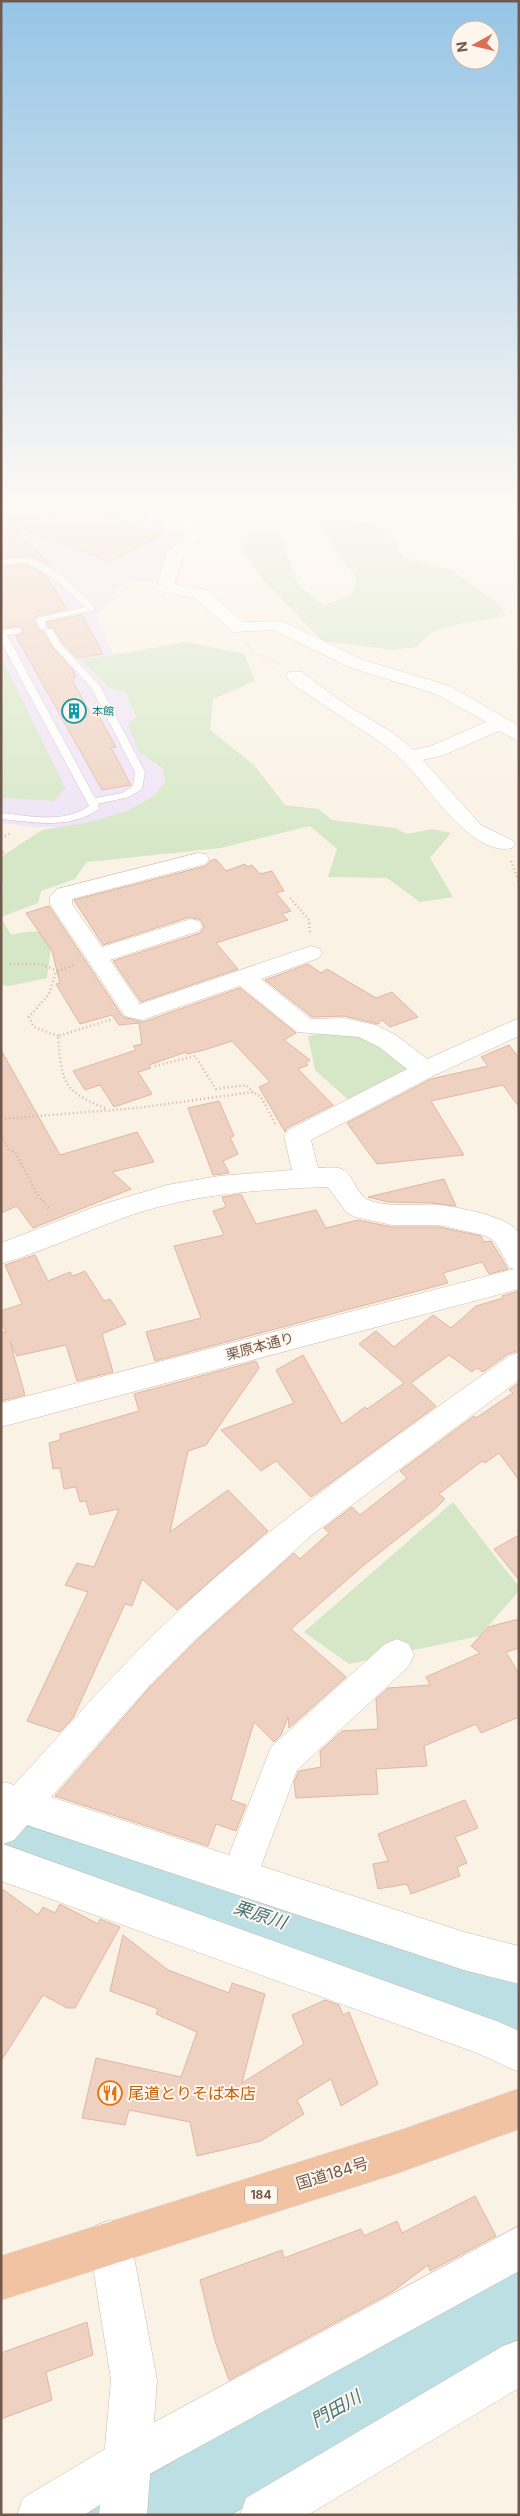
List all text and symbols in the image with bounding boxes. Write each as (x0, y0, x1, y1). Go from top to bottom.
north arrow (450, 20, 500, 70)
text: N (452, 40, 471, 53)
building icon: 本館 (61, 698, 87, 724)
place label: 本館 (92, 704, 114, 718)
street label: 栗原本通り (224, 1328, 296, 1363)
water label: 栗原川 (231, 1896, 291, 1933)
restaurant icon: 尾道とりそば本店 (97, 2080, 123, 2106)
place label: 尾道とりそば本店 (128, 2083, 256, 2103)
street label: 国道184号 (293, 2153, 371, 2193)
road number: 184 (245, 2186, 277, 2204)
water label: 門田川 (307, 2385, 366, 2431)

